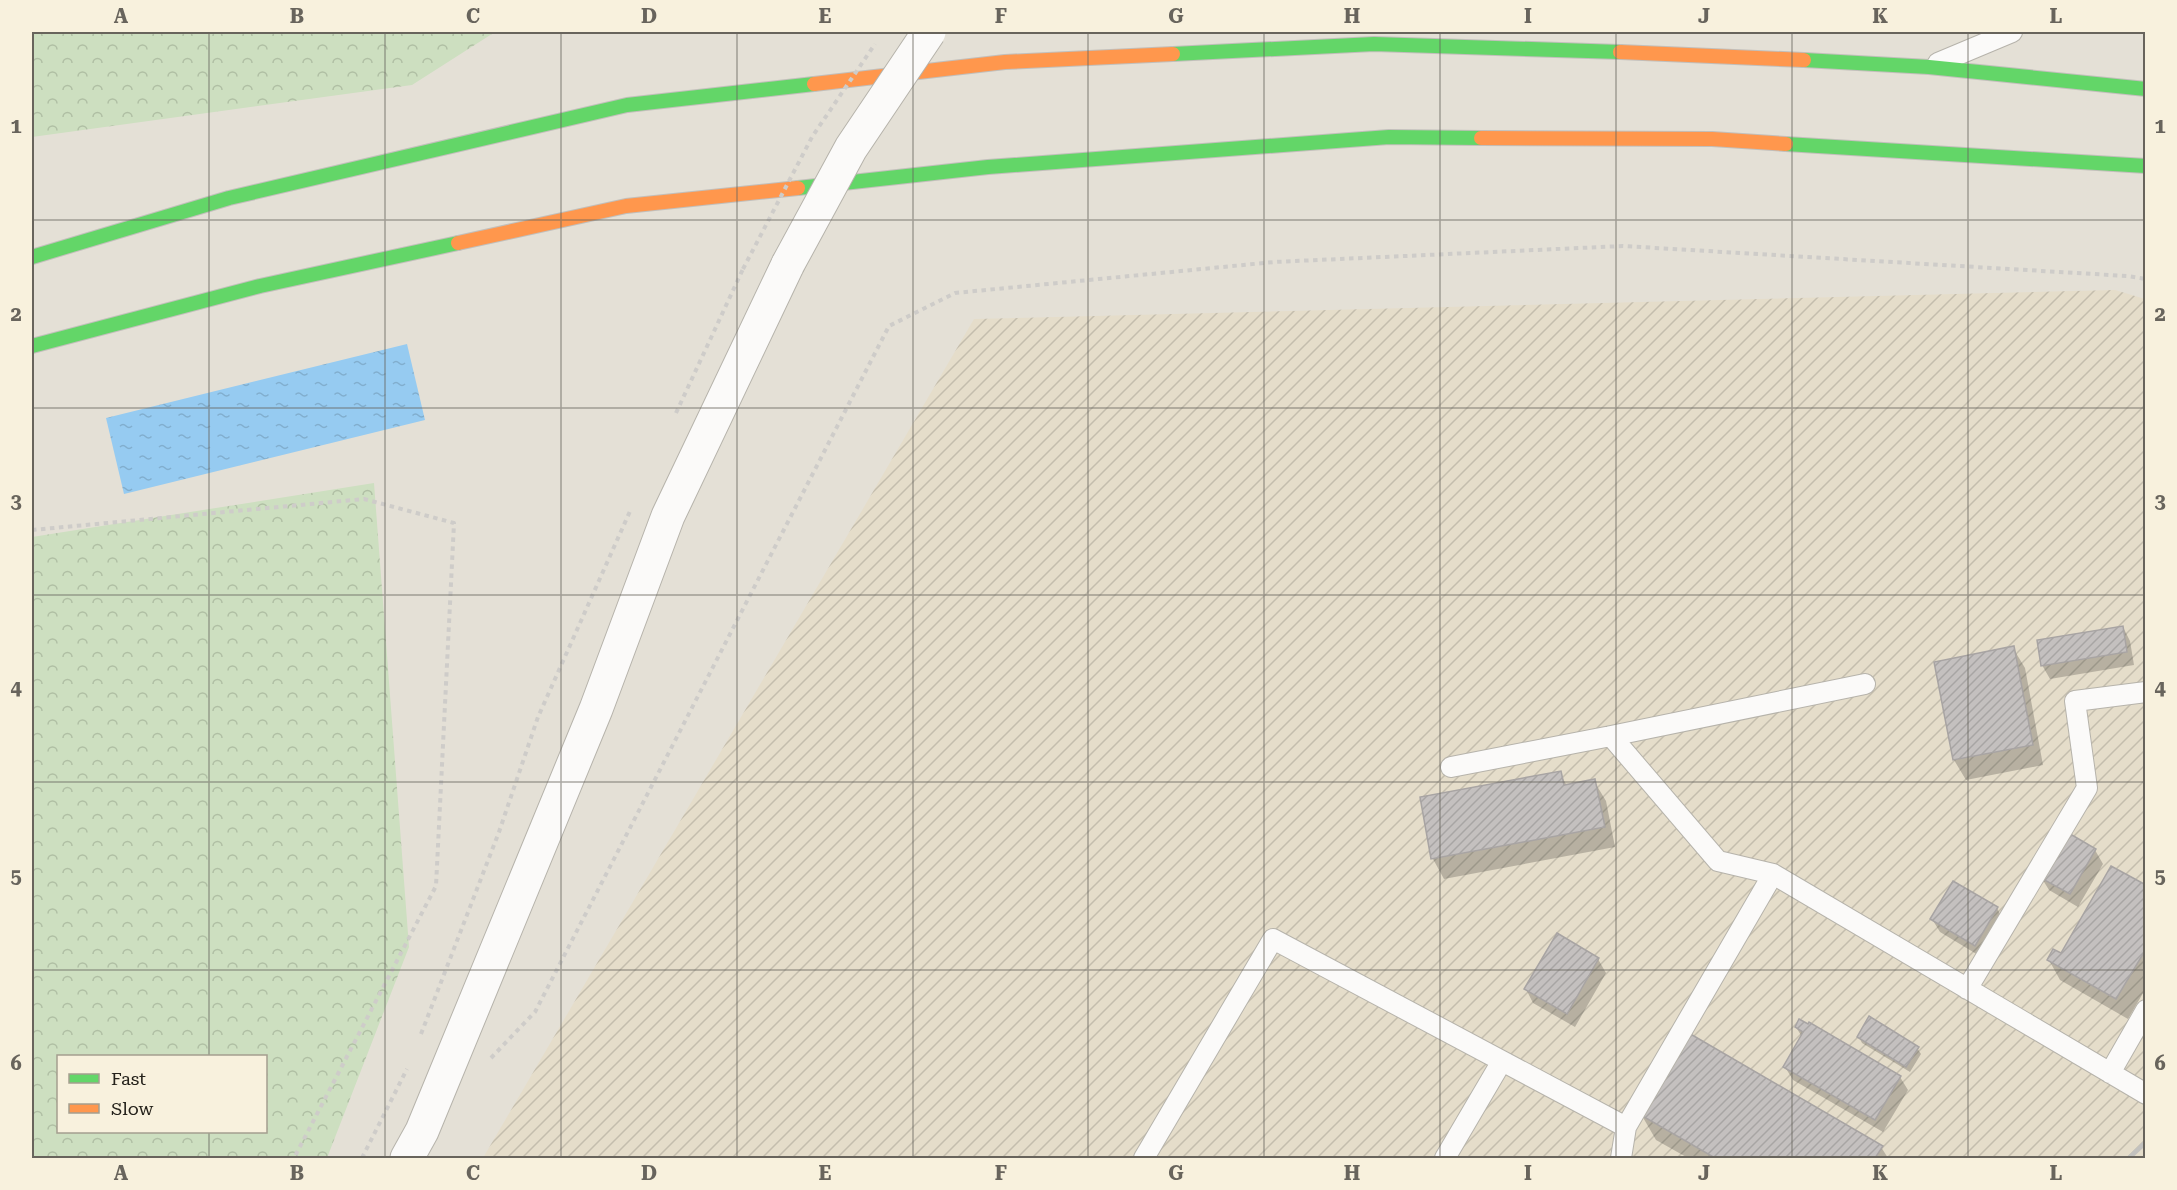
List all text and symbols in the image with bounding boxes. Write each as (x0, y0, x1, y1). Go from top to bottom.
text: A (114, 4, 129, 28)
text: B (290, 4, 304, 28)
text: C (466, 4, 480, 28)
text: D (641, 4, 657, 28)
text: E (819, 4, 832, 28)
text: F (995, 4, 1007, 28)
text: G (1168, 4, 1184, 28)
text: H (1344, 4, 1360, 28)
text: I (1524, 4, 1532, 28)
text: J (1698, 4, 1710, 28)
text: K (1872, 4, 1888, 28)
text: L (2050, 4, 2063, 28)
text: 1 (10, 114, 22, 138)
text: 1 (2154, 114, 2166, 138)
text: 2 (10, 302, 22, 326)
text: 2 (2154, 302, 2166, 326)
text: 3 (10, 489, 22, 513)
text: 3 (2154, 489, 2166, 513)
text: 4 (10, 676, 22, 700)
text: 4 (2154, 676, 2166, 700)
text: 5 (10, 864, 22, 888)
text: 5 (2154, 864, 2166, 888)
text: 6 (10, 1051, 22, 1075)
text: 6 (2154, 1051, 2166, 1075)
legend (57, 1055, 267, 1133)
text: Fast (111, 1068, 146, 1089)
text: Slow (111, 1098, 153, 1119)
text: A (114, 1161, 129, 1185)
text: B (290, 1161, 304, 1185)
text: C (466, 1161, 480, 1185)
text: D (641, 1161, 657, 1185)
text: E (819, 1161, 832, 1185)
text: F (995, 1161, 1007, 1185)
text: G (1168, 1161, 1184, 1185)
text: H (1344, 1161, 1360, 1185)
text: I (1524, 1161, 1532, 1185)
text: J (1698, 1161, 1710, 1185)
text: K (1872, 1161, 1888, 1185)
text: L (2050, 1161, 2063, 1185)

